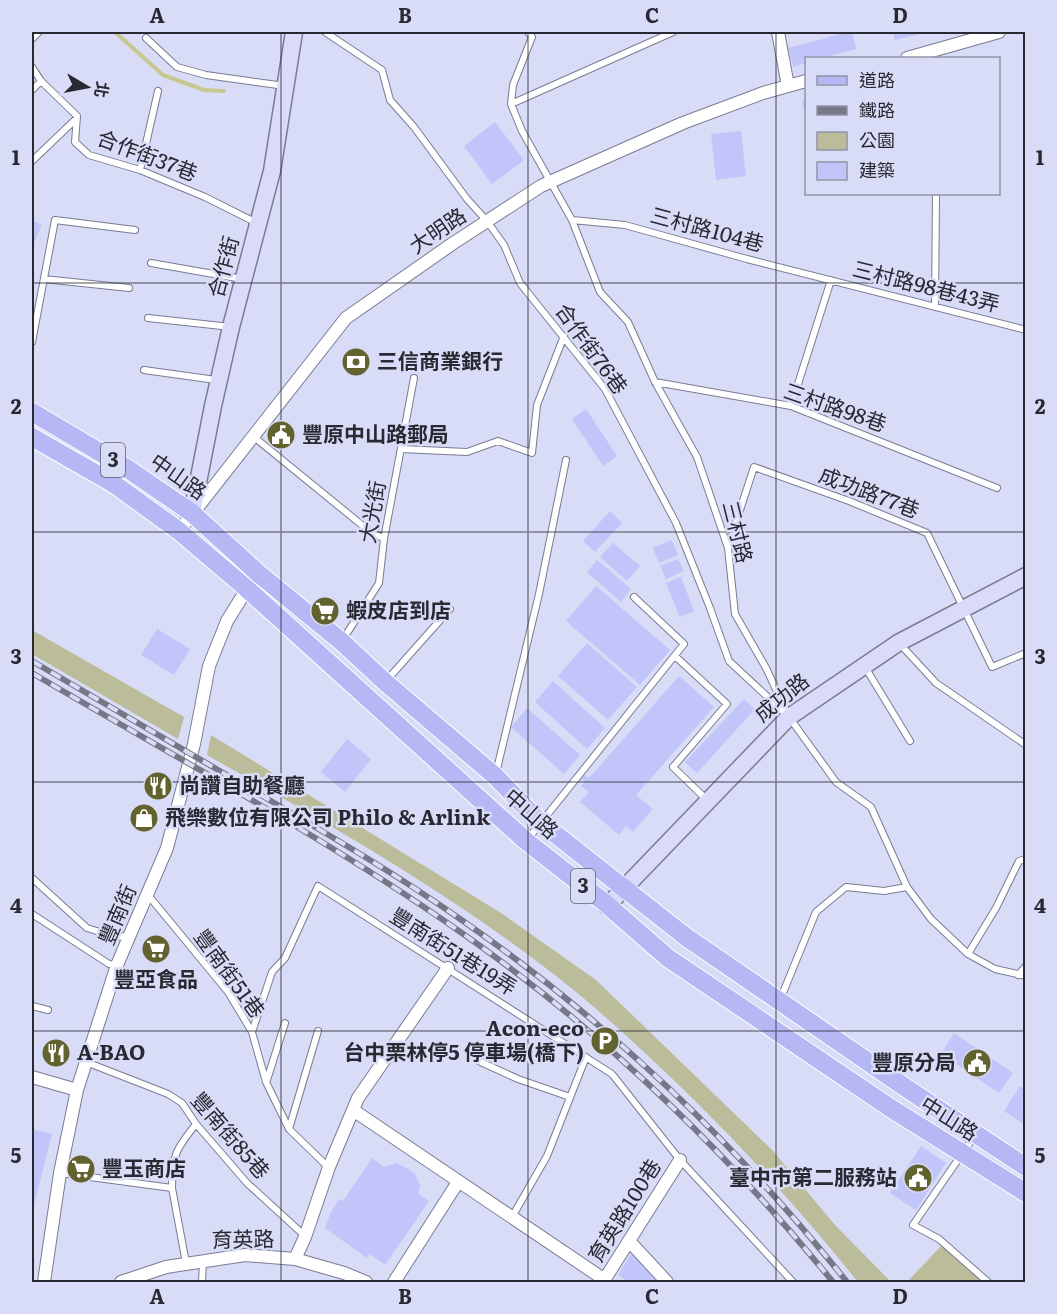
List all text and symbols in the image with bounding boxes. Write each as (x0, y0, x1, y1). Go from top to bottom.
text: A (149, 0, 165, 29)
text: B (398, 0, 412, 29)
text: C (645, 0, 659, 29)
text: D (892, 0, 908, 29)
north arrow (57, 57, 117, 117)
legend (805, 57, 1000, 195)
text: 道路 (859, 66, 895, 93)
text: 北 (90, 80, 116, 100)
text: 鐵路 (859, 96, 895, 123)
street label: 合作街37巷 (93, 120, 203, 187)
text: 公園 (859, 126, 895, 153)
text: 1 (12, 141, 20, 171)
text: 1 (1036, 141, 1044, 171)
text: 建築 (859, 156, 895, 183)
street label: 大明路 (402, 198, 471, 259)
street label: 三村路104巷 (647, 198, 768, 258)
street label: 合作街 (198, 232, 245, 301)
street label: 三村路98巷43弄 (850, 251, 1003, 318)
street label: 合作街76巷 (549, 296, 637, 399)
place label: 三信商業銀行 (377, 344, 503, 375)
bank icon: 三信商業銀行 (340, 346, 372, 378)
street label: 三村路98巷 (780, 374, 891, 438)
text: 2 (11, 390, 22, 420)
text: 2 (1035, 390, 1046, 420)
place label: 豐原中山路郵局 (302, 417, 449, 448)
public building icon: 豐原中山路郵局 (265, 419, 297, 451)
road number: 3 (101, 443, 125, 477)
street label: 中山路 (145, 444, 214, 506)
street label: 成功路77巷 (815, 457, 925, 524)
street label: 大光街 (350, 478, 391, 545)
street label: 三村路 (717, 497, 762, 566)
place label: 蝦皮店到店 (346, 593, 451, 624)
supermarket icon: 蝦皮店到店 (309, 595, 341, 627)
text: 3 (10, 640, 22, 670)
text: 3 (1034, 640, 1046, 670)
street label: 成功路 (746, 664, 815, 728)
place label: 尚讚自助餐廳 (179, 768, 305, 799)
restaurant icon: 尚讚自助餐廳 (142, 770, 174, 802)
street label: 中山路 (499, 780, 567, 844)
place label: 飛樂數位有限公司 Philo & Arlink (165, 800, 491, 831)
shop icon: 飛樂數位有限公司 Philo & Arlink (128, 802, 160, 834)
road number: 3 (571, 869, 595, 903)
street label: 豐南街 (89, 879, 142, 949)
text: 4 (10, 889, 22, 919)
text: 4 (1034, 889, 1046, 919)
street label: 豐南街51巷19弄 (385, 899, 523, 1001)
street label: 豐南街51巷 (188, 922, 274, 1023)
supermarket icon: 豐亞食品 (140, 933, 172, 965)
place label: 豐亞食品 (114, 962, 198, 993)
place label: Acon-eco 台中栗林停5 停車場(橋下) (343, 1011, 584, 1066)
parking icon: Acon-eco 台中栗林停5 停車場(橋下) (589, 1025, 621, 1057)
place label: A-BAO (77, 1035, 145, 1066)
restaurant icon: A-BAO (40, 1037, 72, 1069)
place label: 豐原分局 (872, 1045, 956, 1076)
public building icon: 豐原分局 (961, 1047, 993, 1079)
street label: 豐南街85巷 (185, 1084, 278, 1185)
street label: 中山路 (915, 1087, 985, 1147)
text: 5 (11, 1139, 22, 1169)
text: 5 (1035, 1139, 1046, 1169)
place label: 豐玉商店 (102, 1151, 186, 1182)
street label: 育英路100巷 (579, 1152, 667, 1267)
supermarket icon: 豐玉商店 (65, 1153, 97, 1185)
place label: 臺中市第二服務站 (729, 1160, 897, 1191)
public building icon: 臺中市第二服務站 (902, 1162, 934, 1194)
street label: 育英路 (211, 1221, 275, 1254)
text: A (149, 1280, 165, 1310)
text: B (398, 1280, 412, 1310)
text: C (645, 1280, 659, 1310)
text: D (892, 1280, 908, 1310)

